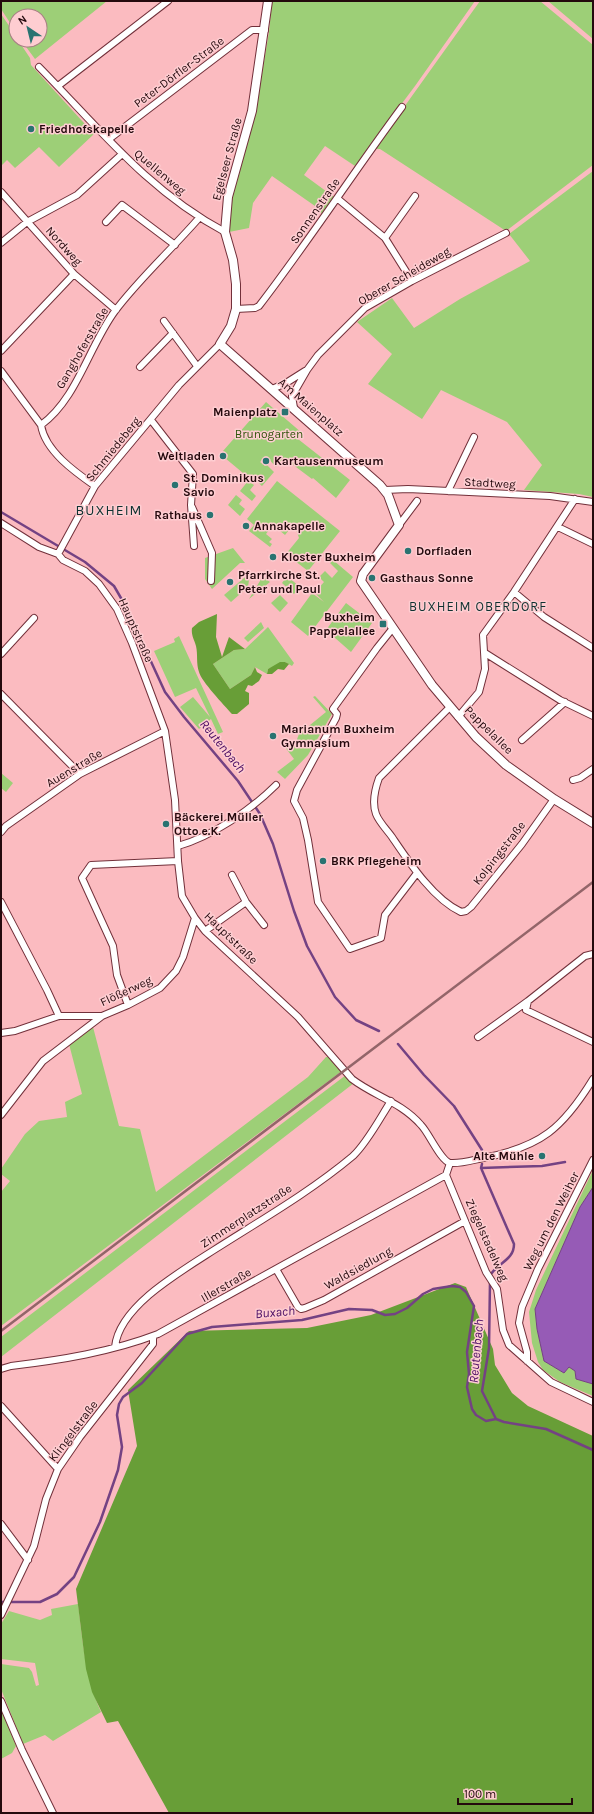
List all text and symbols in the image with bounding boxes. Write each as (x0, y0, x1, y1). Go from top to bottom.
north arrow (8, 8, 48, 48)
text: N (16, 13, 30, 28)
street label: Peter-Dörfler-Straße (131, 34, 227, 110)
street label: Egelseer Straße (209, 116, 245, 202)
place label: Friedhofskapelle (39, 122, 134, 136)
marker: Friedhofskapelle (26, 124, 36, 134)
street label: Quellenweg (131, 146, 189, 198)
street label: Sonnenstraße (287, 175, 343, 247)
street label: Nordweg (43, 224, 85, 269)
street label: Oberer Scheideweg (355, 244, 453, 308)
street label: Ganghoferstraße (53, 305, 111, 391)
street label: Am Maienplatz (275, 375, 347, 439)
place label: Maienplatz (213, 405, 277, 419)
marker: Maienplatz (280, 407, 290, 417)
street label: Schmiedeberg (83, 414, 143, 484)
park label: Brunogarten (235, 427, 303, 441)
place label: Weltladen (157, 449, 215, 463)
marker: Weltladen (218, 451, 228, 461)
place label: Kartausenmuseum (274, 454, 384, 468)
marker: Kartausenmuseum (261, 456, 271, 466)
place label: St. Dominikus Savio (183, 471, 264, 499)
street label: Stadtweg (464, 475, 516, 491)
marker: St. Dominikus Savio (170, 480, 180, 490)
district label: BUXHEIM (76, 502, 142, 519)
place label: Rathaus (154, 508, 202, 522)
marker: Rathaus (205, 510, 215, 520)
place label: Annakapelle (254, 519, 325, 533)
marker: Annakapelle (241, 521, 251, 531)
place label: Dorfladen (416, 544, 472, 558)
marker: Dorfladen (403, 546, 413, 556)
place label: Kloster Buxheim (281, 550, 376, 564)
marker: Kloster Buxheim (268, 552, 278, 562)
place label: Pfarrkirche St. Peter und Paul (238, 568, 321, 596)
place label: Gasthaus Sonne (380, 571, 473, 585)
marker: Gasthaus Sonne (367, 573, 377, 583)
marker: Pfarrkirche St. Peter und Paul (225, 577, 235, 587)
street label: Hauptstraße (116, 596, 156, 664)
district label: BUXHEIM OBERDORF (409, 599, 547, 614)
place label: Buxheim Pappelallee (309, 610, 375, 638)
marker: Buxheim Pappelallee (378, 619, 388, 629)
street label: Pappelallee (462, 703, 516, 757)
water label: Reutenbach (197, 716, 249, 776)
place label: Marianum Buxheim Gymnasium (281, 722, 395, 750)
marker: Marianum Buxheim Gymnasium (268, 731, 278, 741)
street label: Auenstraße (43, 746, 105, 790)
place label: Bäckerei Müller Otto e.K. (174, 810, 263, 838)
street label: Kolpingstraße (470, 818, 528, 888)
marker: Bäckerei Müller Otto e.K. (161, 819, 171, 829)
place label: BRK Pflegeheim (331, 854, 421, 868)
marker: BRK Pflegeheim (318, 856, 328, 866)
street label: Hauptstraße (201, 909, 261, 967)
street label: Flößerweg (98, 973, 154, 1009)
place label: Alte Mühle (473, 1149, 534, 1163)
marker: Alte Mühle (537, 1151, 547, 1161)
street label: Weg um den Weiher (520, 1169, 582, 1273)
street label: Zimmerplatzstraße (198, 1181, 294, 1251)
street label: Ziegelstadelweg (463, 1197, 512, 1284)
street label: Waldsiedlung (322, 1244, 394, 1292)
street label: Illerstraße (198, 1265, 254, 1305)
water label: Buxach (254, 1303, 296, 1321)
water label: Reutenbach (466, 1318, 486, 1384)
street label: Klingelstraße (45, 1398, 101, 1464)
scale bar (458, 1780, 572, 1806)
text: 100 m (464, 1787, 496, 1801)

